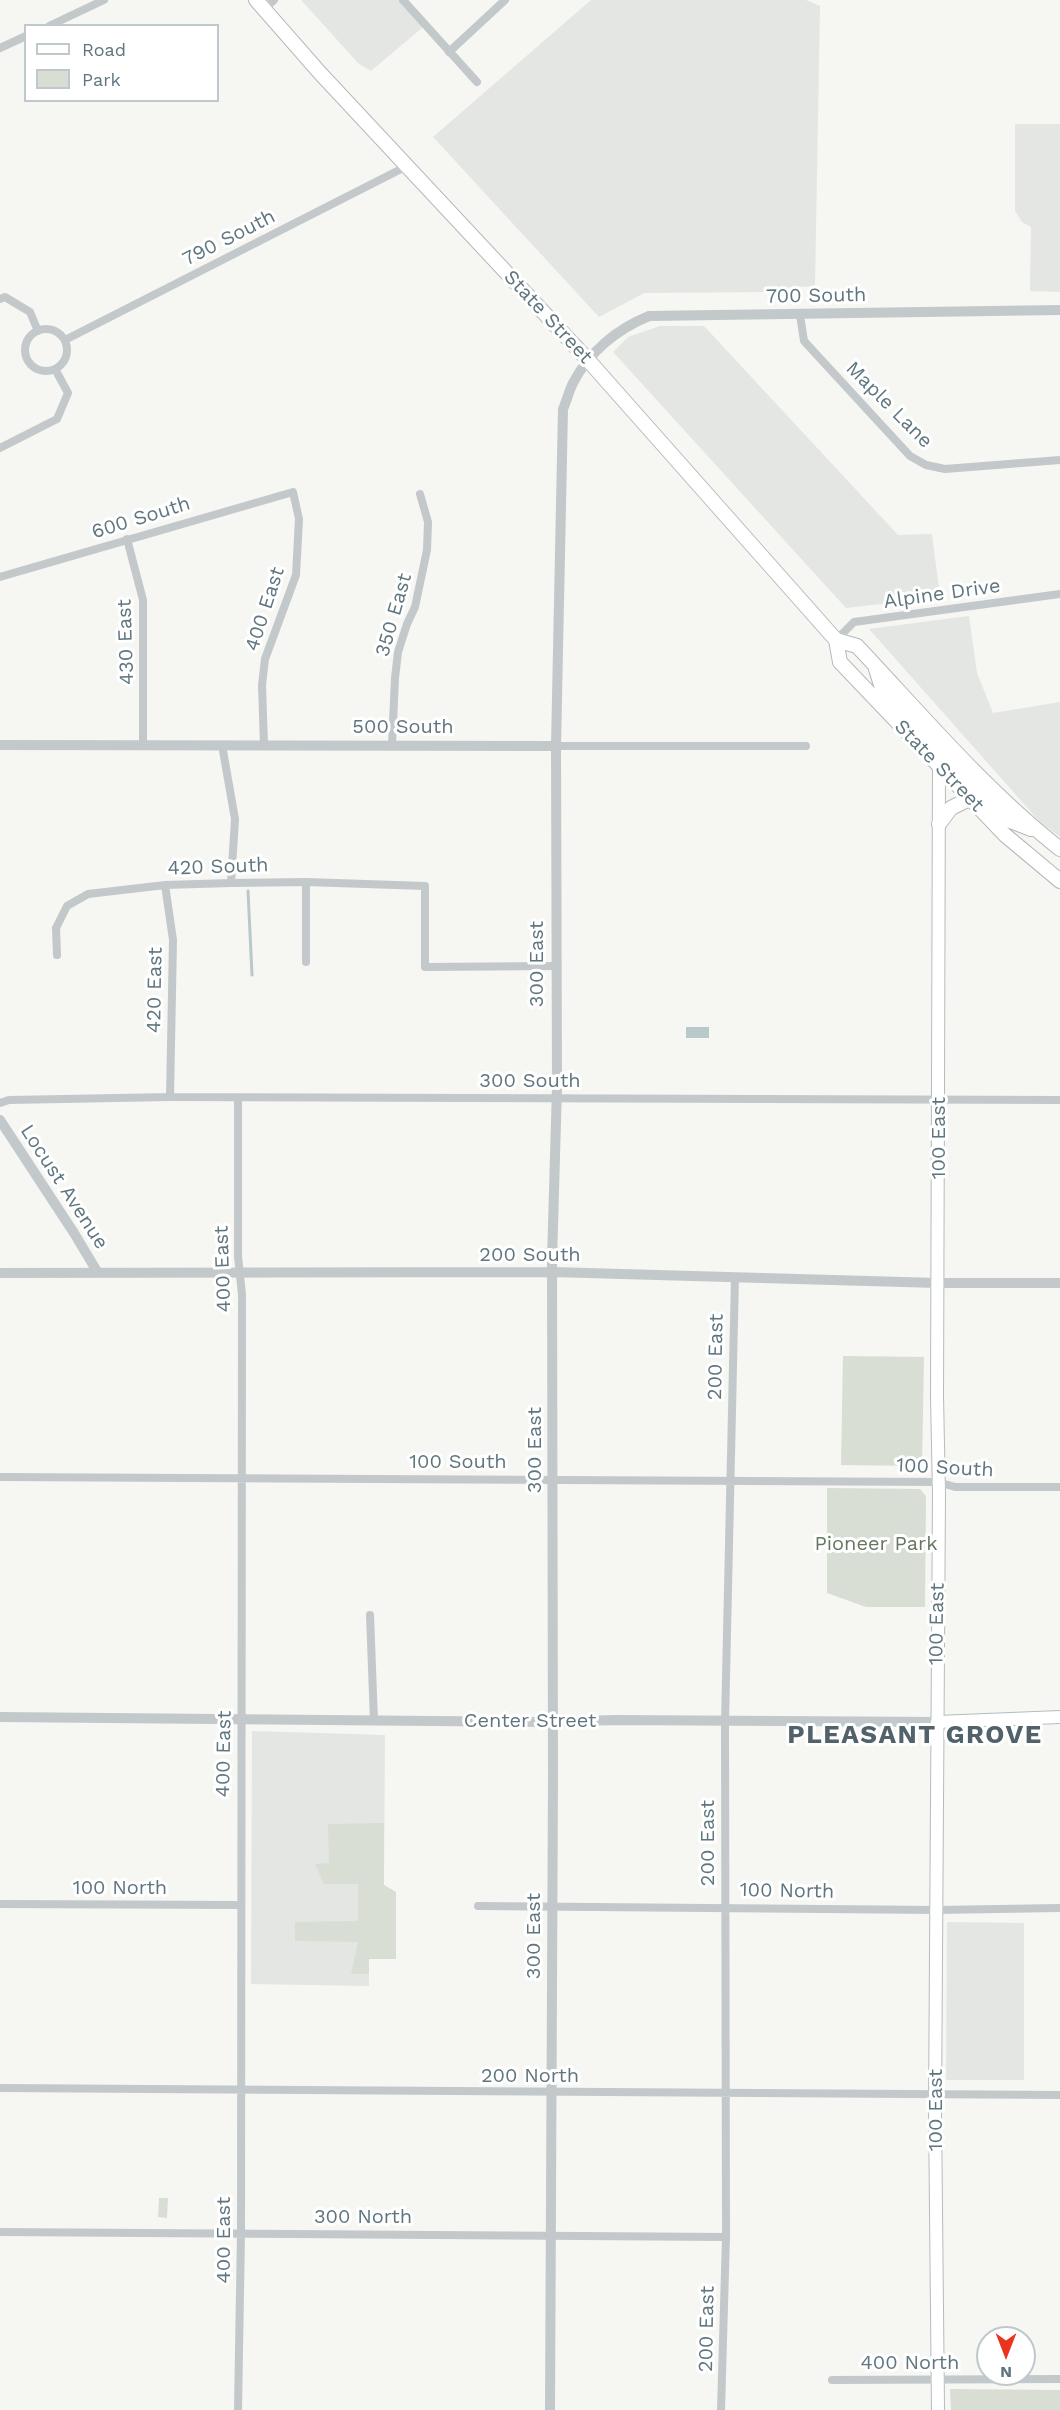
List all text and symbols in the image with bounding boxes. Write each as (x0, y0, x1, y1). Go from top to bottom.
legend (24, 24, 219, 102)
text: Road (82, 39, 126, 60)
text: Park (82, 69, 121, 90)
street label: 790 South (179, 204, 279, 272)
street label: State Street (499, 265, 597, 369)
street label: 700 South (766, 283, 866, 309)
street label: Maple Lane (841, 357, 937, 453)
street label: 600 South (89, 492, 193, 544)
street label: 400 East (240, 564, 290, 654)
street label: 350 East (371, 571, 417, 659)
street label: Alpine Drive (882, 574, 1002, 614)
street label: 430 East (113, 599, 139, 685)
street label: 500 South (352, 715, 454, 739)
street label: State Street (889, 715, 989, 817)
street label: 420 South (167, 853, 269, 881)
street label: 300 East (525, 921, 549, 1007)
street label: 420 East (142, 947, 168, 1033)
street label: 300 South (479, 1069, 581, 1093)
street label: 100 East (927, 1097, 951, 1179)
street label: Locust Avenue (15, 1120, 113, 1254)
street label: 400 East (209, 1225, 237, 1313)
street label: 200 South (479, 1243, 581, 1267)
street label: 200 East (703, 1314, 729, 1400)
street label: 300 East (523, 1407, 547, 1493)
street label: 100 South (409, 1450, 507, 1474)
street label: 100 South (896, 1453, 994, 1483)
park label: Pioneer Park (815, 1532, 937, 1556)
street label: 100 East (924, 1583, 950, 1665)
street label: Center Street (464, 1709, 596, 1733)
street label: 400 East (211, 1710, 237, 1798)
district label: PLEASANT GROVE (787, 1719, 1043, 1751)
street label: 200 East (696, 1800, 720, 1886)
street label: 100 North (73, 1876, 167, 1900)
street label: 100 North (740, 1878, 834, 1904)
street label: 300 East (522, 1893, 546, 1979)
street label: 200 North (481, 2064, 579, 2088)
street label: 100 East (924, 2069, 948, 2151)
street label: 400 East (212, 2197, 236, 2283)
street label: 300 North (314, 2205, 412, 2229)
street label: 200 East (694, 2286, 720, 2372)
north arrow (976, 2326, 1036, 2386)
street label: 400 North (861, 2351, 959, 2375)
text: N (1000, 2363, 1012, 2382)

